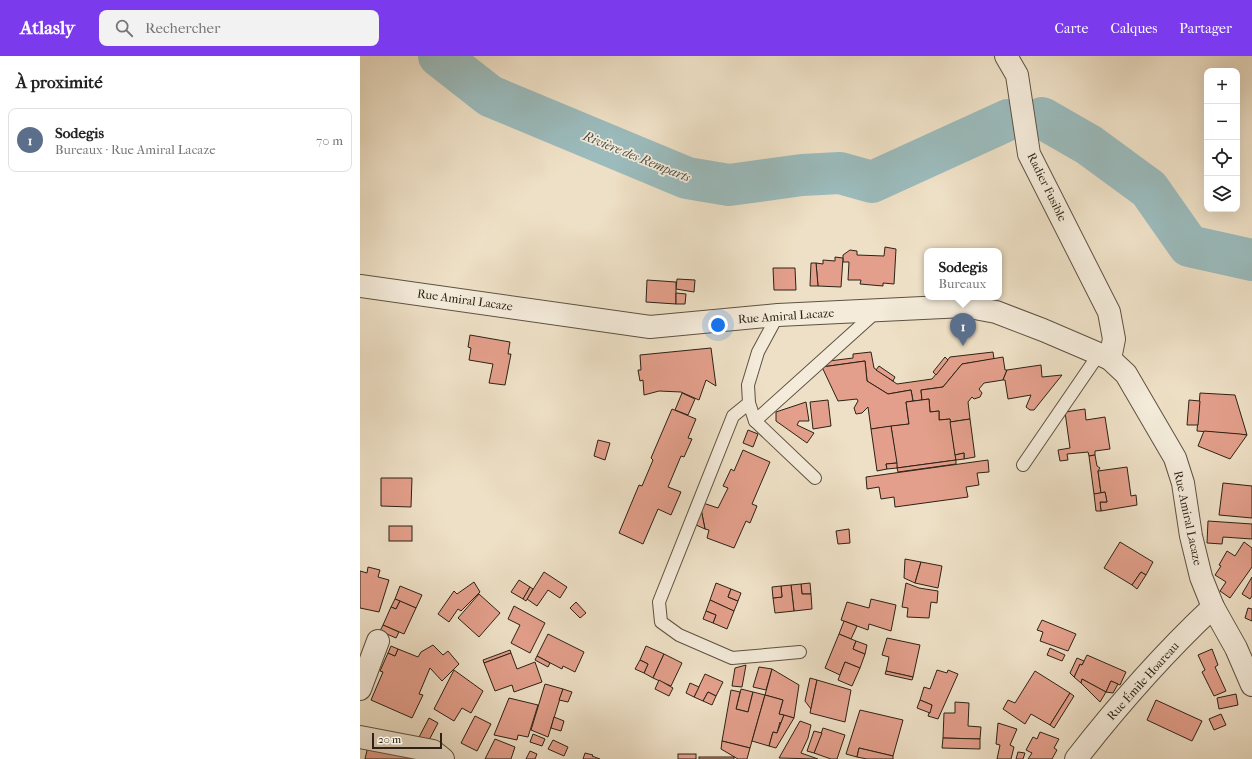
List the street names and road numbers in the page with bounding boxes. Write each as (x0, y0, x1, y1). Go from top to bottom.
street label: Radier Fusible (1024, 150, 1070, 224)
street label: Rue Amiral Lacaze (416, 286, 514, 314)
street label: Rue Amiral Lacaze (737, 306, 835, 326)
street label: Rue Amiral Lacaze (1171, 469, 1205, 567)
street label: Rue Émile Hoareau (1103, 638, 1182, 723)

